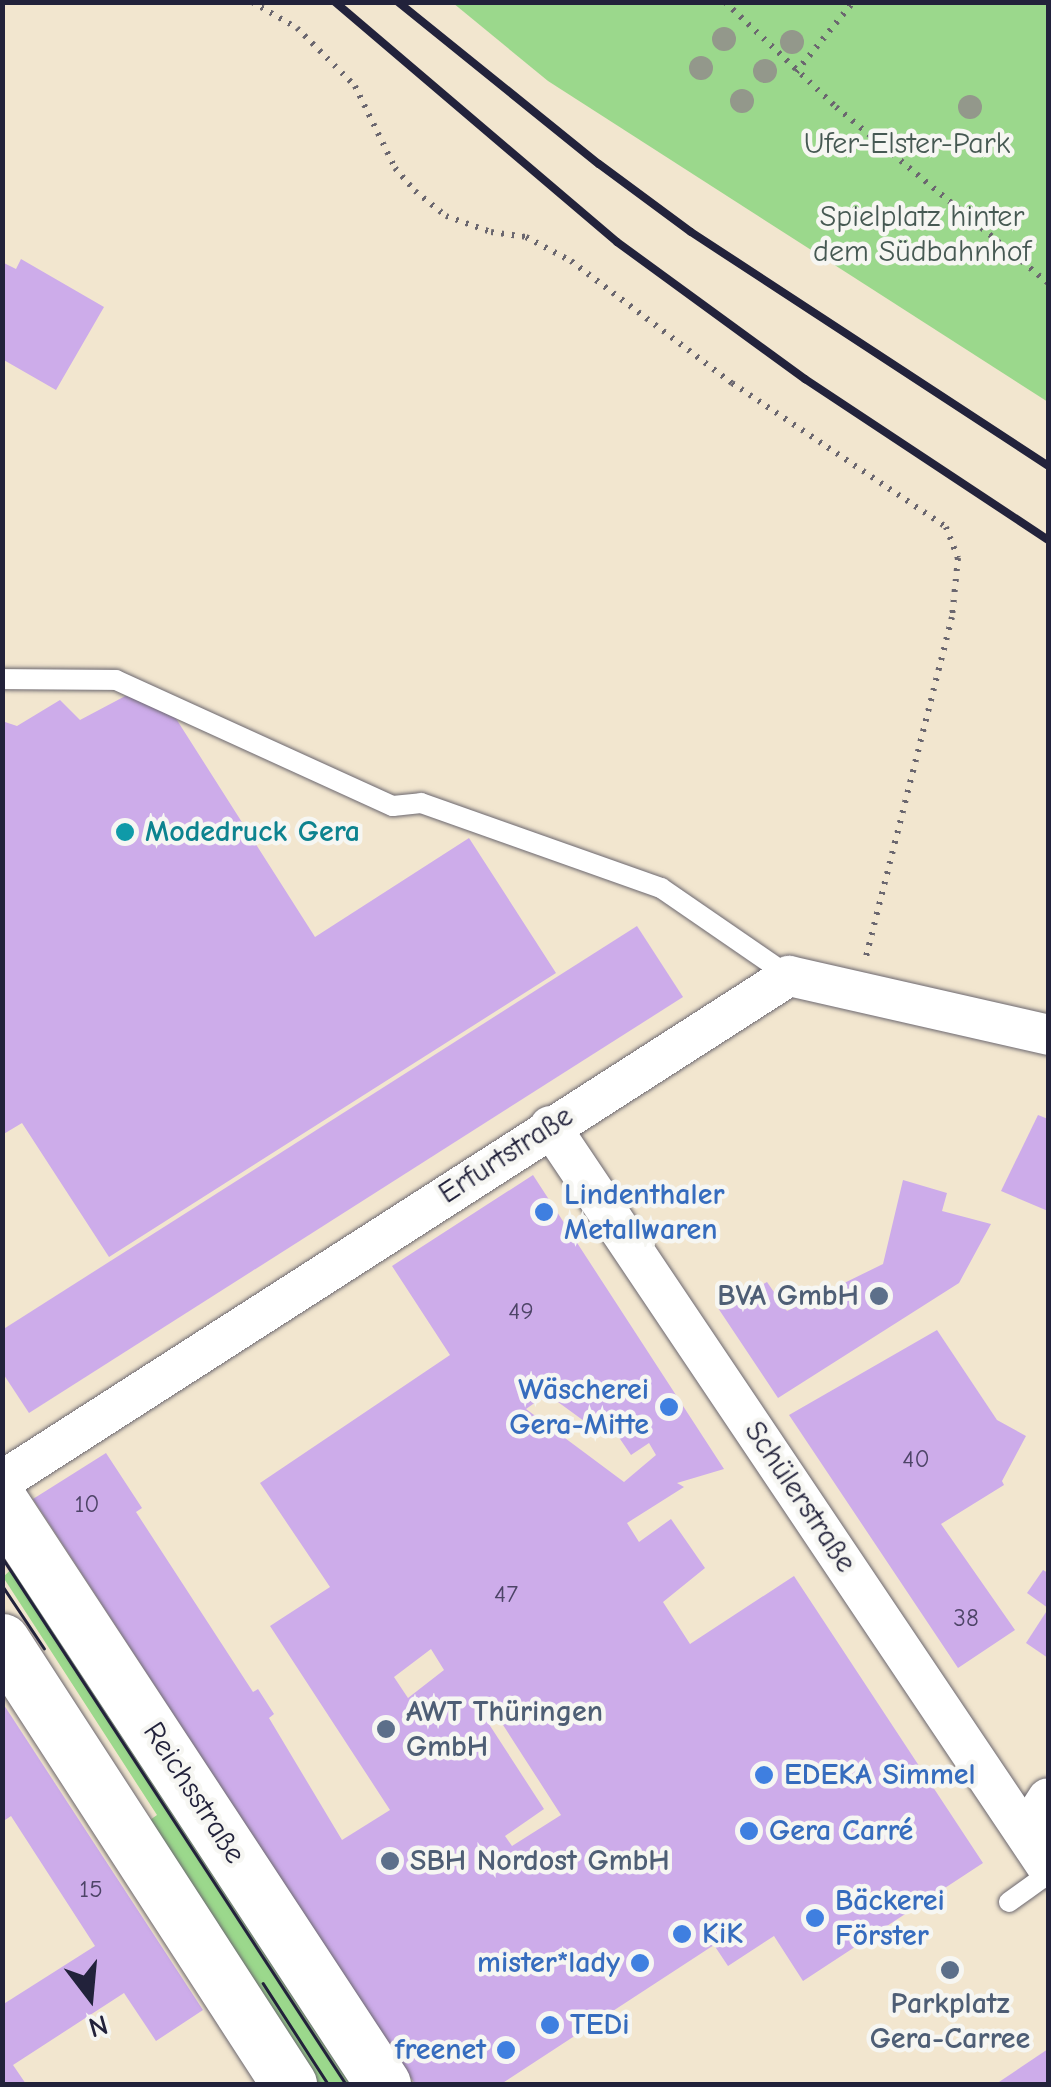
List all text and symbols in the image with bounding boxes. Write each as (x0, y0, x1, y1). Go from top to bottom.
park label: Ufer-Elster-Park (804, 126, 1010, 162)
park label: Spielplatz hinter dem Südbahnhof (813, 199, 1031, 270)
place label: Modedruck Gera (145, 814, 360, 850)
marker: Modedruck Gera (114, 821, 136, 843)
street label: Erfurtstraße (432, 1098, 580, 1212)
place label: Lindenthaler Metallwaren (564, 1177, 724, 1248)
marker: Lindenthaler Metallwaren (533, 1201, 555, 1223)
place label: BVA GmbH (717, 1278, 859, 1314)
marker: BVA GmbH (868, 1285, 890, 1307)
house number: 49 (508, 1296, 534, 1326)
place label: Wäscherei Gera-Mitte (509, 1372, 649, 1442)
marker: Wäscherei Gera-Mitte (658, 1396, 680, 1418)
street label: Schülerstraße (736, 1415, 864, 1579)
house number: 40 (902, 1444, 930, 1474)
house number: 10 (74, 1489, 100, 1519)
house number: 47 (494, 1579, 518, 1609)
house number: 38 (953, 1603, 979, 1633)
place label: AWT Thüringen GmbH (406, 1694, 603, 1764)
street label: Reichsstraße (135, 1716, 253, 1870)
marker: AWT Thüringen GmbH (375, 1718, 397, 1740)
place label: EDEKA Simmel (784, 1757, 976, 1793)
marker: EDEKA Simmel (753, 1764, 775, 1786)
place label: Gera Carré (769, 1813, 913, 1849)
marker: Gera Carré (738, 1820, 760, 1842)
place label: SBH Nordost GmbH (410, 1843, 670, 1879)
marker: SBH Nordost GmbH (379, 1850, 401, 1872)
house number: 15 (79, 1874, 103, 1904)
place label: Bäckerei Förster (835, 1883, 945, 1954)
marker: Bäckerei Förster (804, 1907, 826, 1929)
place label: KiK (702, 1916, 743, 1952)
marker: KiK (671, 1923, 693, 1945)
place label: mister*lady (477, 1945, 620, 1981)
north arrow (40, 1947, 140, 2047)
marker: mister*lady (629, 1952, 651, 1974)
marker: Parkplatz Gera-Carree (939, 1959, 961, 1981)
place label: Parkplatz Gera-Carree (870, 1986, 1030, 2056)
place label: TEDi (570, 2007, 629, 2043)
text: N (85, 2008, 111, 2044)
marker: TEDi (539, 2014, 561, 2036)
place label: freenet (395, 2032, 486, 2068)
marker: freenet (495, 2039, 517, 2061)

